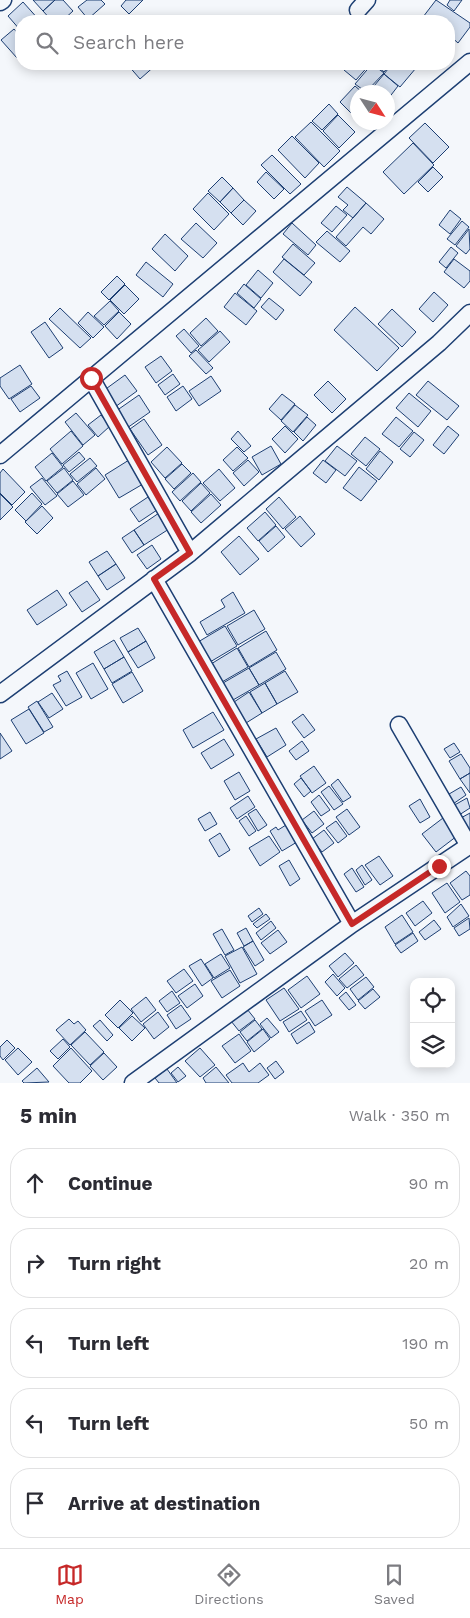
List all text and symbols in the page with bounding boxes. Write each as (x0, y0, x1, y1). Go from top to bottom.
search box (15, 15, 455, 70)
icon: search (33, 29, 61, 57)
text: Search here (73, 31, 184, 54)
north arrow (350, 85, 395, 130)
route start (80, 367, 103, 390)
route end (428, 855, 451, 878)
map controls (410, 978, 455, 1068)
button: locate (410, 978, 455, 1023)
button: layers (410, 1023, 455, 1068)
text: 5 min (20, 1103, 77, 1128)
text: Walk · 350 m (349, 1106, 450, 1125)
icon: ahead (21, 1169, 49, 1197)
text: Continue (68, 1172, 152, 1195)
text: 90 m (408, 1174, 449, 1193)
icon: right (21, 1249, 49, 1277)
text: Turn right (68, 1252, 161, 1275)
text: 20 m (409, 1254, 449, 1273)
icon: left (21, 1329, 49, 1357)
text: Turn left (68, 1332, 149, 1355)
text: 190 m (402, 1334, 449, 1353)
icon: left (21, 1409, 49, 1437)
text: Turn left (68, 1412, 149, 1435)
text: 50 m (409, 1414, 449, 1433)
icon: arrive (21, 1489, 49, 1517)
text: Arrive at destination (68, 1492, 260, 1515)
tab: Map (55, 1561, 84, 1607)
tab: Directions (194, 1561, 264, 1607)
tab: Saved (374, 1561, 415, 1607)

